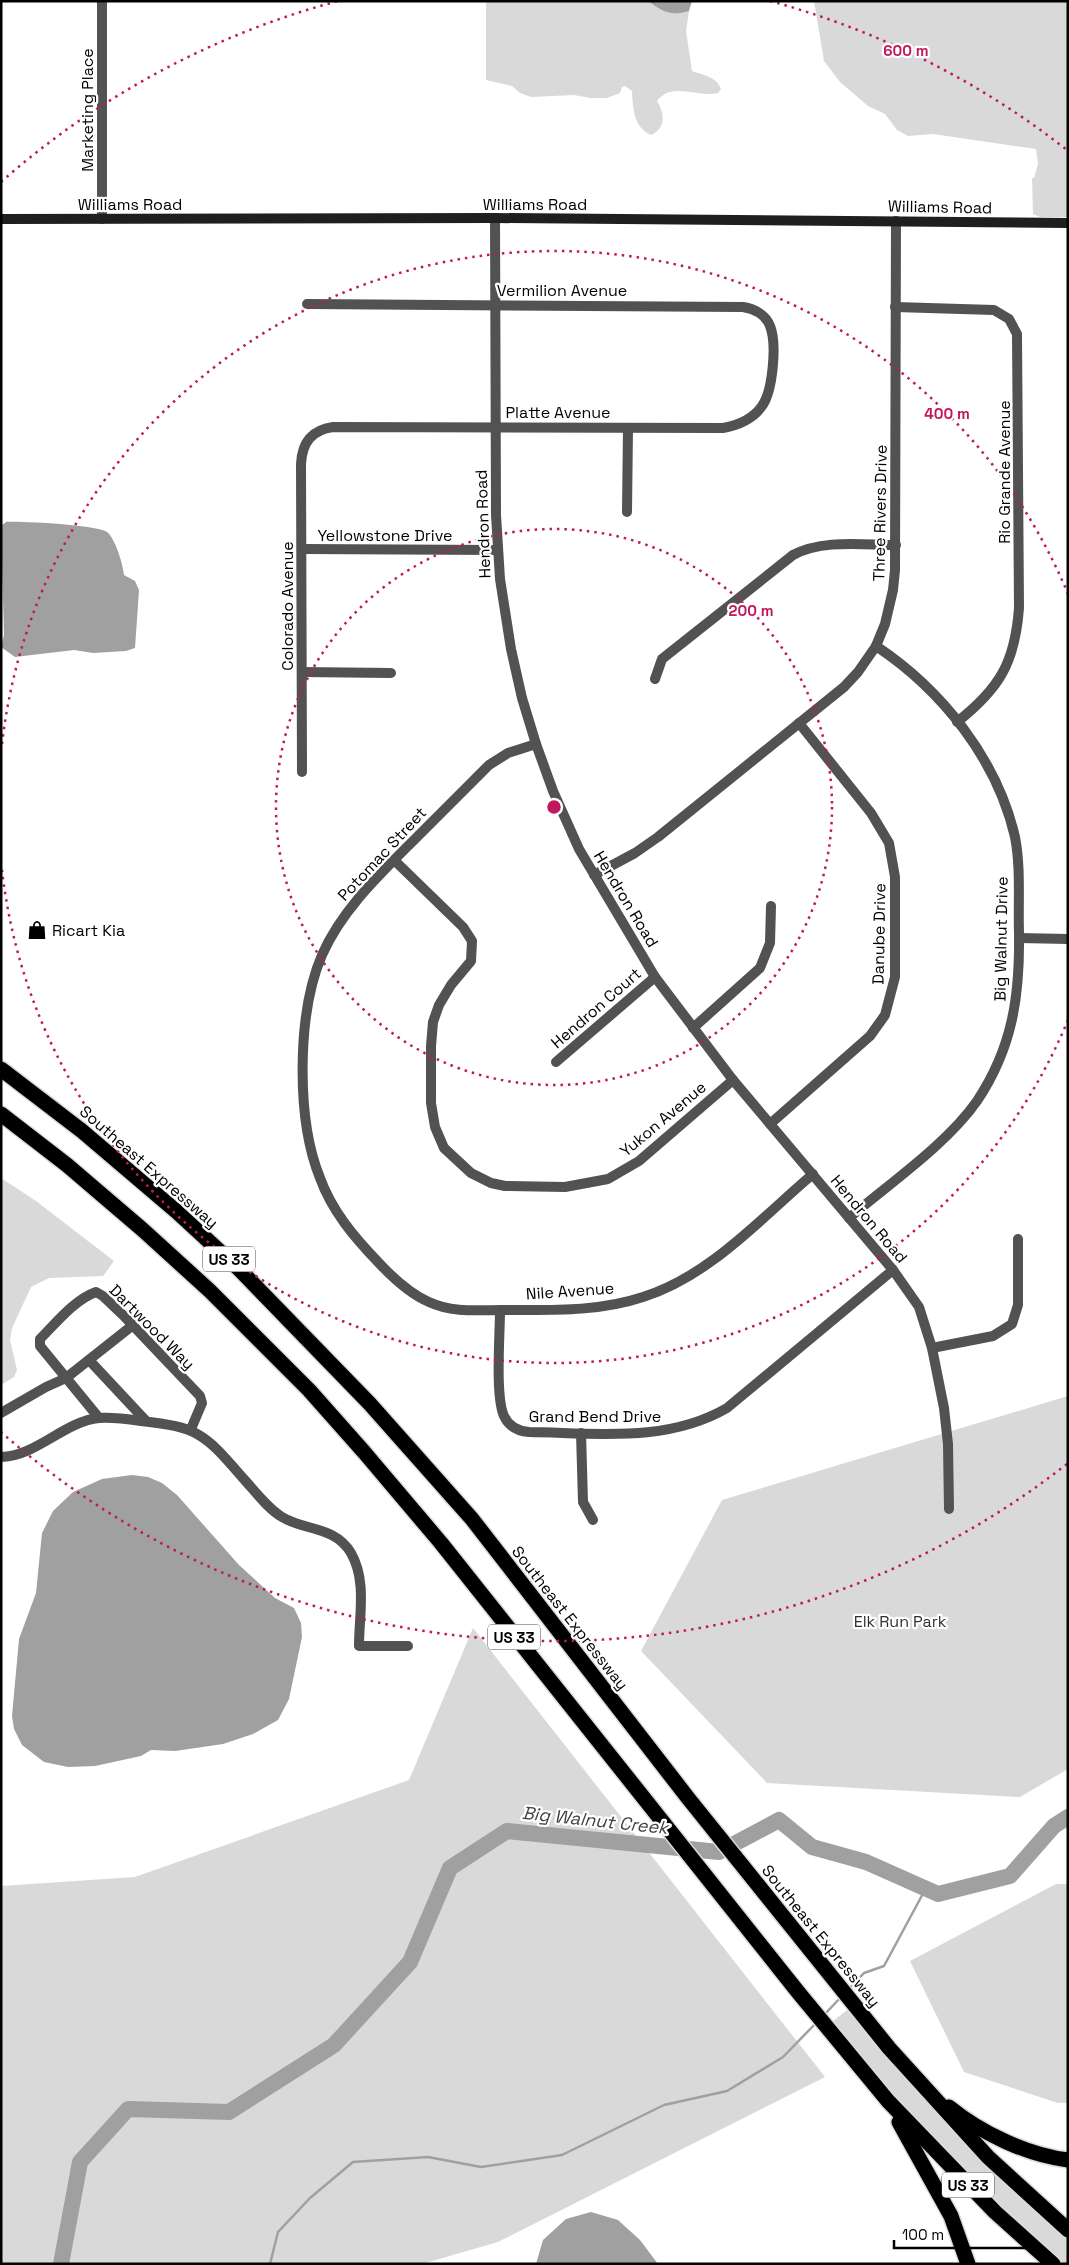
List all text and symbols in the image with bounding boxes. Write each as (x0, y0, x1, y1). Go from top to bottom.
text: 600 m (883, 41, 929, 60)
street label: Marketing Place (77, 48, 98, 172)
street label: Williams Road (78, 194, 182, 215)
street label: Williams Road (483, 194, 587, 215)
street label: Williams Road (888, 196, 992, 218)
street label: Vermilion Avenue (497, 280, 627, 301)
street label: Rio Grande Avenue (994, 400, 1015, 544)
street label: Platte Avenue (505, 402, 611, 423)
text: 400 m (924, 404, 970, 423)
street label: Three Rivers Drive (868, 445, 892, 581)
street label: Hendron Road (471, 469, 495, 579)
street label: Yellowstone Drive (317, 525, 453, 546)
street label: Colorado Avenue (277, 541, 298, 671)
text: 200 m (729, 601, 773, 620)
centre of rings (545, 798, 563, 816)
street label: Potomac Street (333, 803, 431, 905)
street label: Hendron Road (589, 847, 663, 951)
street label: Big Walnut Drive (989, 876, 1013, 1002)
street label: Danube Drive (868, 883, 890, 985)
shop icon: Ricart Kia (26, 919, 48, 941)
place label: Ricart Kia (52, 920, 125, 941)
street label: Hendron Court (546, 963, 646, 1053)
street label: Yukon Avenue (615, 1077, 711, 1161)
street label: Southeast Expressway (75, 1101, 223, 1233)
street label: Hendron Road (826, 1171, 912, 1267)
road number: US 33 (203, 1246, 255, 1272)
street label: Nile Avenue (525, 1277, 615, 1305)
street label: Dartwood Way (105, 1280, 199, 1374)
street label: Grand Bend Drive (529, 1406, 661, 1427)
street label: Southeast Expressway (507, 1542, 633, 1694)
park label: Elk Run Park (854, 1611, 947, 1632)
road number: US 33 (488, 1624, 540, 1650)
water label: Big Walnut Creek (521, 1801, 671, 1839)
street label: Southeast Expressway (757, 1861, 885, 2011)
road number: US 33 (942, 2172, 994, 2198)
scale bar (894, 2218, 1033, 2250)
text: 100 m (902, 2225, 944, 2244)

